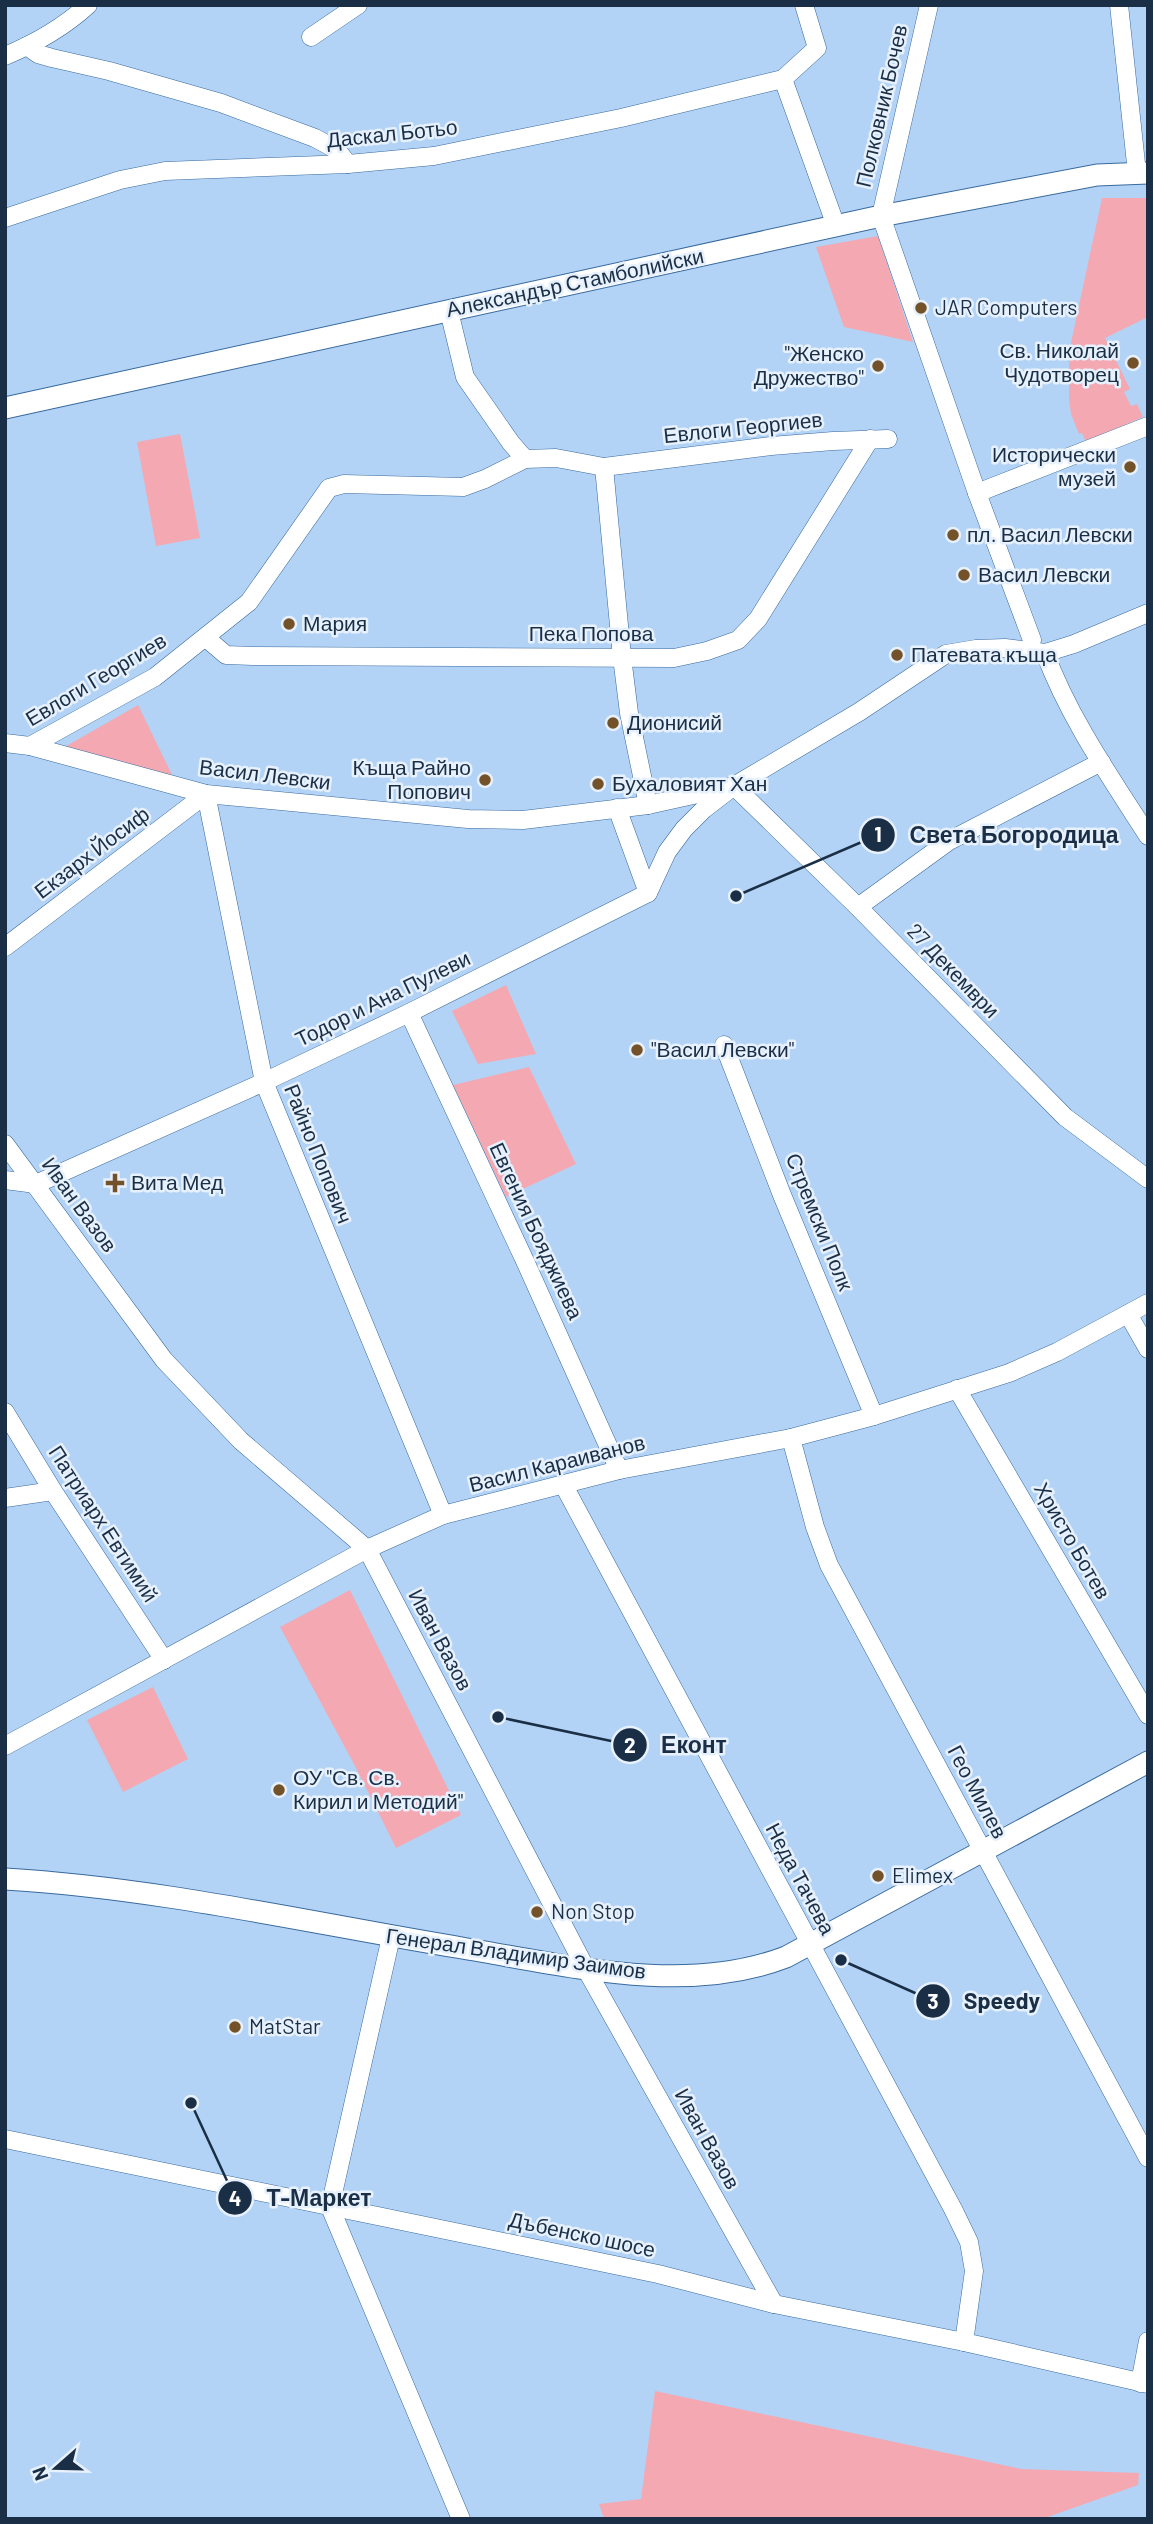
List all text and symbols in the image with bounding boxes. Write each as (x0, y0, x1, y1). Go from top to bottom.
street label: Полковник Бочев (850, 22, 911, 190)
street label: Даскал Ботьо (325, 113, 459, 152)
street label: Александър Стамболийски (444, 242, 706, 321)
place label: JAR Computers (935, 294, 1077, 319)
marker: JAR Computers (913, 300, 929, 316)
place label: Св. Николай Чудотворец (999, 337, 1119, 386)
place label: "Женско Дружество" (754, 340, 864, 389)
marker: Св. Николай Чудотворец (1125, 355, 1141, 371)
marker: "Женско Дружество" (870, 358, 886, 374)
street label: Евлоги Георгиев (662, 406, 824, 447)
place label: Исторически музей (992, 441, 1116, 490)
marker: Исторически музей (1122, 459, 1138, 475)
place label: пл. Васил Левски (967, 521, 1133, 546)
marker: пл. Васил Левски (945, 527, 961, 543)
place label: Васил Левски (978, 561, 1110, 586)
marker: Васил Левски (956, 567, 972, 583)
place label: Мария (303, 610, 367, 635)
marker: Мария (281, 616, 297, 632)
street label: Пека Попова (529, 620, 654, 645)
street label: Евлоги Георгиев (20, 627, 170, 731)
place label: Патевата къща (911, 641, 1057, 666)
marker: Патевата къща (889, 647, 905, 663)
place label: Дионисий (627, 709, 722, 734)
marker: Дионисий (605, 715, 621, 731)
street label: Васил Левски (198, 753, 332, 794)
place label: Къща Райно Попович (352, 754, 471, 803)
place label: Бухаловият Хан (612, 770, 767, 795)
marker: Къща Райно Попович (477, 772, 493, 788)
marker: Бухаловият Хан (590, 776, 606, 792)
street label: Екзарх Йосиф (29, 801, 153, 903)
callout: Света Богородица (860, 813, 1132, 857)
text: Света Богородица (909, 820, 1119, 848)
text: 1 (874, 821, 882, 846)
street label: 27 Декември (903, 918, 1005, 1022)
street label: Тодор и Ана Пулеви (291, 944, 474, 1051)
place label: "Васил Левски" (651, 1036, 794, 1061)
marker: "Васил Левски" (629, 1042, 645, 1058)
street label: Райно Попович (280, 1080, 359, 1227)
street label: Евгения Бояджиева (485, 1138, 589, 1323)
street label: Стремски Полк (781, 1149, 860, 1295)
street label: Иван Вазов (37, 1152, 123, 1256)
place label: Вита Мед (131, 1169, 223, 1194)
marker: Вита Мед (105, 1173, 125, 1193)
street label: Васил Караиванов (466, 1429, 647, 1496)
street label: Патриарх Евтимий (44, 1440, 164, 1606)
street label: Христо Ботев (1030, 1478, 1117, 1603)
street label: Иван Вазов (404, 1584, 478, 1694)
callout: Еконт (613, 1723, 741, 1767)
text: Еконт (661, 1730, 727, 1758)
text: 2 (624, 1732, 636, 1757)
street label: Гео Милев (943, 1740, 1013, 1842)
place label: ОУ "Св. Св. Кирил и Методий" (293, 1764, 463, 1813)
marker: ОУ "Св. Св. Кирил и Методий" (271, 1782, 287, 1798)
street label: Неда Тачева (761, 1818, 841, 1939)
place label: Elimex (892, 1862, 953, 1887)
marker: Elimex (870, 1868, 886, 1884)
place label: Non Stop (551, 1898, 635, 1923)
marker: Non Stop (529, 1904, 545, 1920)
street label: Генерал Владимир Заимов (385, 1922, 648, 1983)
callout: Speedy (915, 1979, 1054, 2023)
text: Speedy (964, 1986, 1041, 2014)
text: 3 (927, 1988, 939, 2013)
place label: MatStar (249, 2013, 321, 2038)
marker: MatStar (227, 2019, 243, 2035)
street label: Иван Вазов (670, 2084, 746, 2193)
callout: Т-Маркет (217, 2176, 385, 2220)
text: Т-Маркет (266, 2183, 372, 2211)
text: 4 (229, 2185, 241, 2210)
street label: Дъбенско шосе (507, 2206, 658, 2261)
north arrow (21, 2433, 91, 2503)
text: N (27, 2464, 53, 2484)

